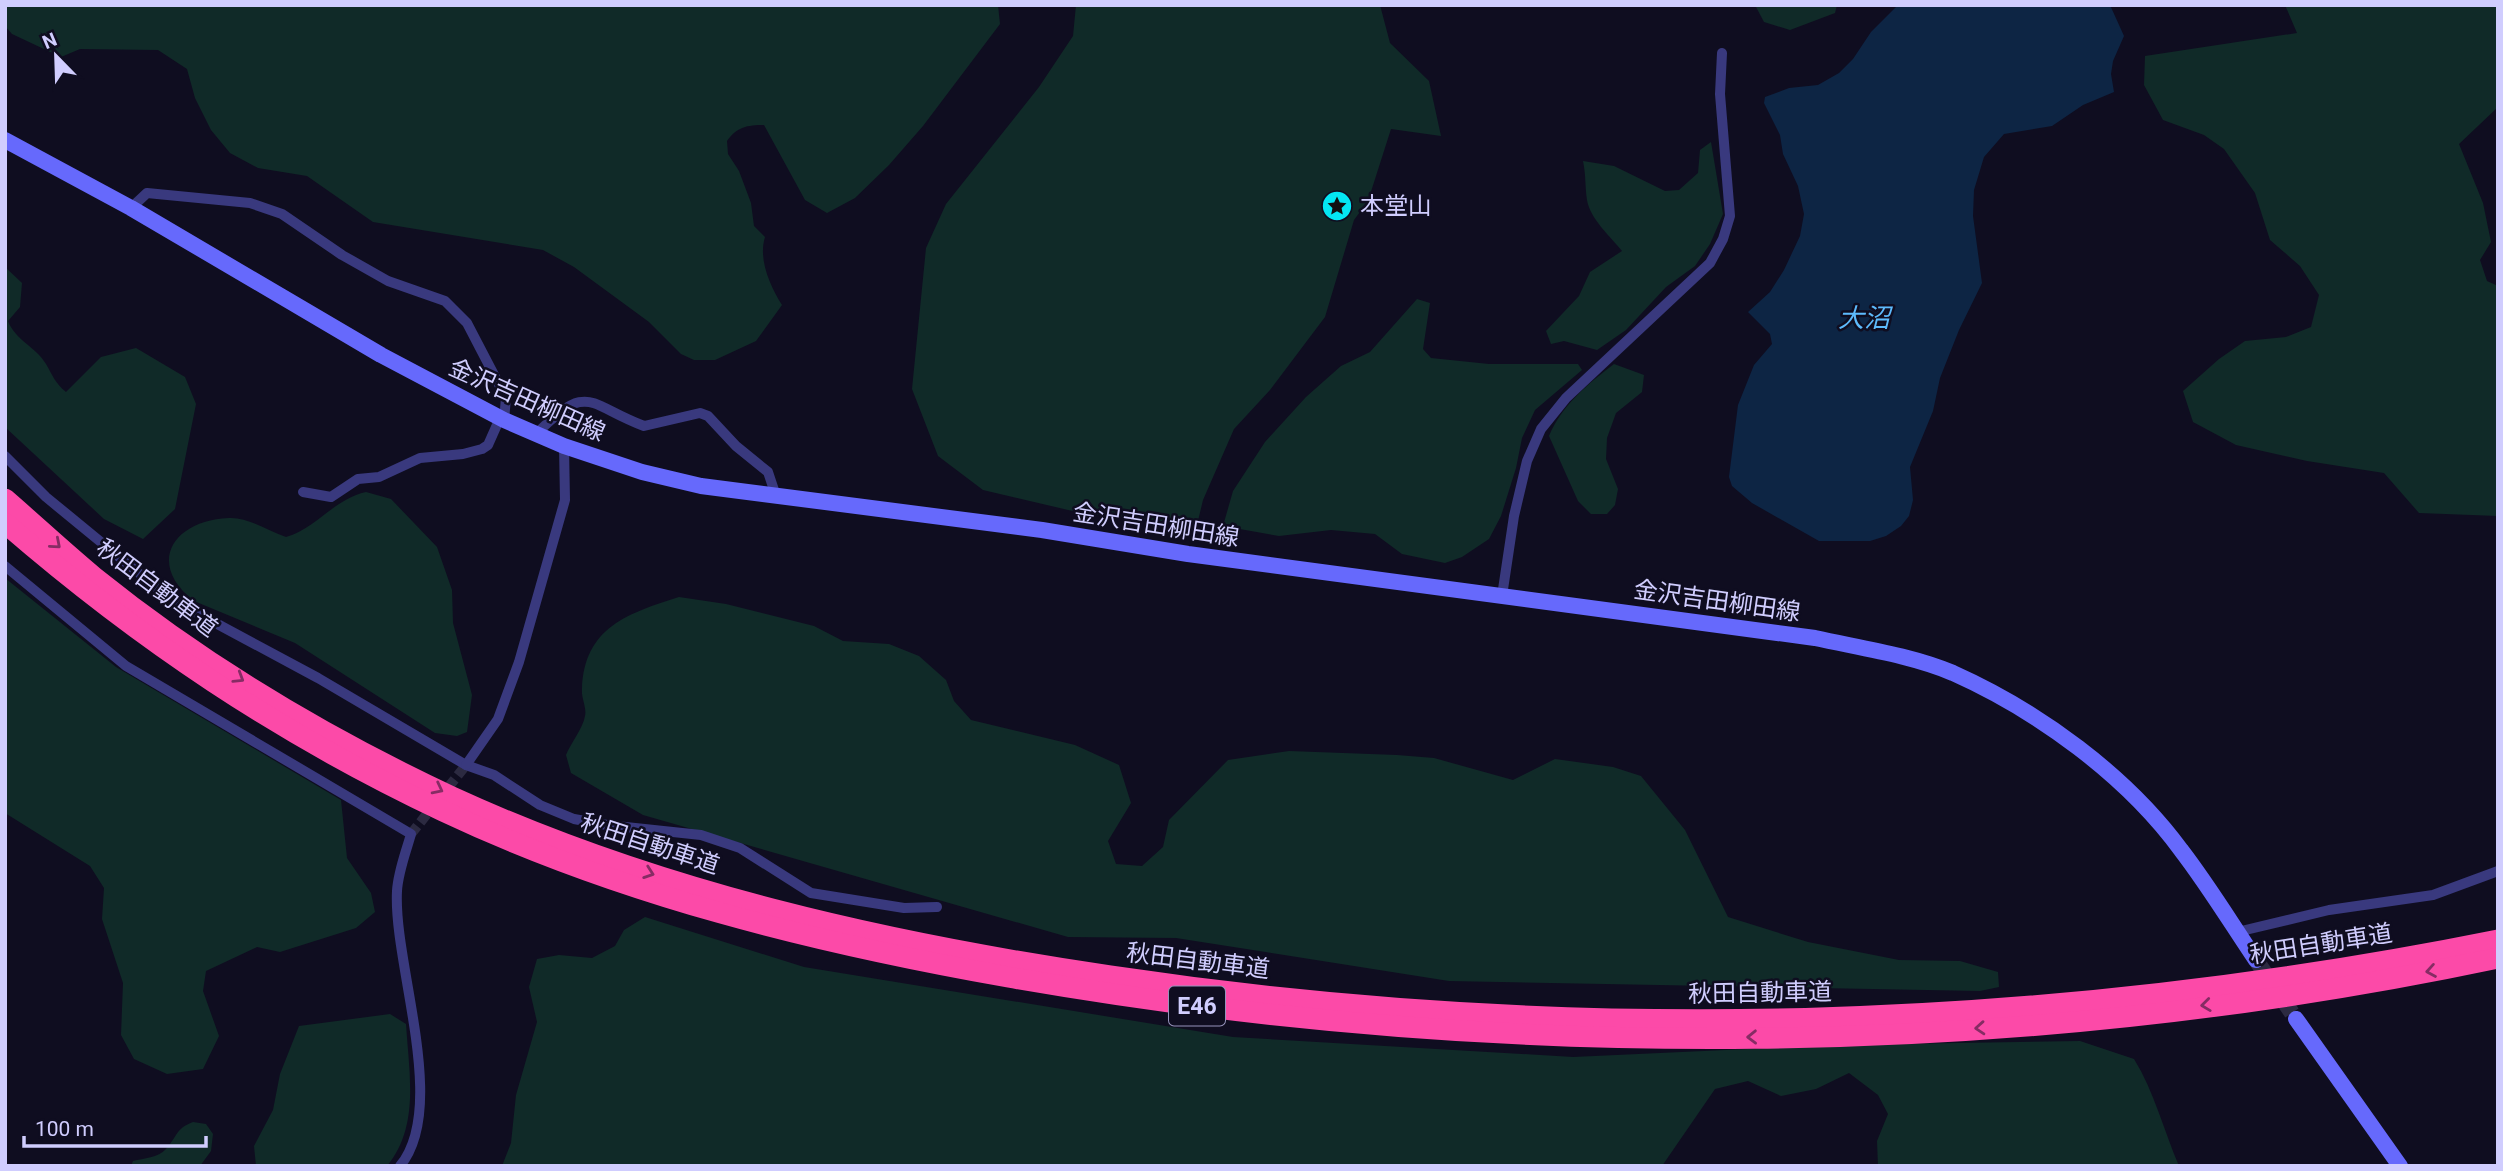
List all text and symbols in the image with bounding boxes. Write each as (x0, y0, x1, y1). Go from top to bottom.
north arrow (21, 21, 91, 91)
text: N (39, 28, 60, 54)
place icon: 本堂山 (1320, 189, 1354, 223)
place label: 本堂山 (1360, 192, 1432, 220)
water label: 大沼 (1838, 303, 1894, 333)
street label: 金沢吉田柳田線 (445, 353, 609, 447)
street label: 金沢吉田柳田線 (1071, 498, 1241, 552)
street label: 秋田自動車道 (91, 533, 223, 643)
one-way arrow (48, 536, 61, 548)
street label: 金沢吉田柳田線 (1632, 575, 1802, 627)
one-way arrow (232, 670, 245, 683)
one-way arrow (431, 781, 443, 795)
street label: 秋田自動車道 (577, 808, 723, 880)
one-way arrow (643, 865, 655, 879)
street label: 秋田自動車道 (2248, 919, 2394, 969)
street label: 秋田自動車道 (1125, 938, 1271, 984)
one-way arrow (2425, 963, 2437, 978)
street label: 秋田自動車道 (1688, 978, 1832, 1008)
road number: E46 (1169, 987, 1225, 1026)
one-way arrow (2200, 998, 2212, 1013)
one-way arrow (1974, 1020, 1985, 1035)
one-way arrow (1746, 1029, 1757, 1045)
scale bar (24, 1104, 206, 1148)
text: 100 m (35, 1117, 94, 1141)

